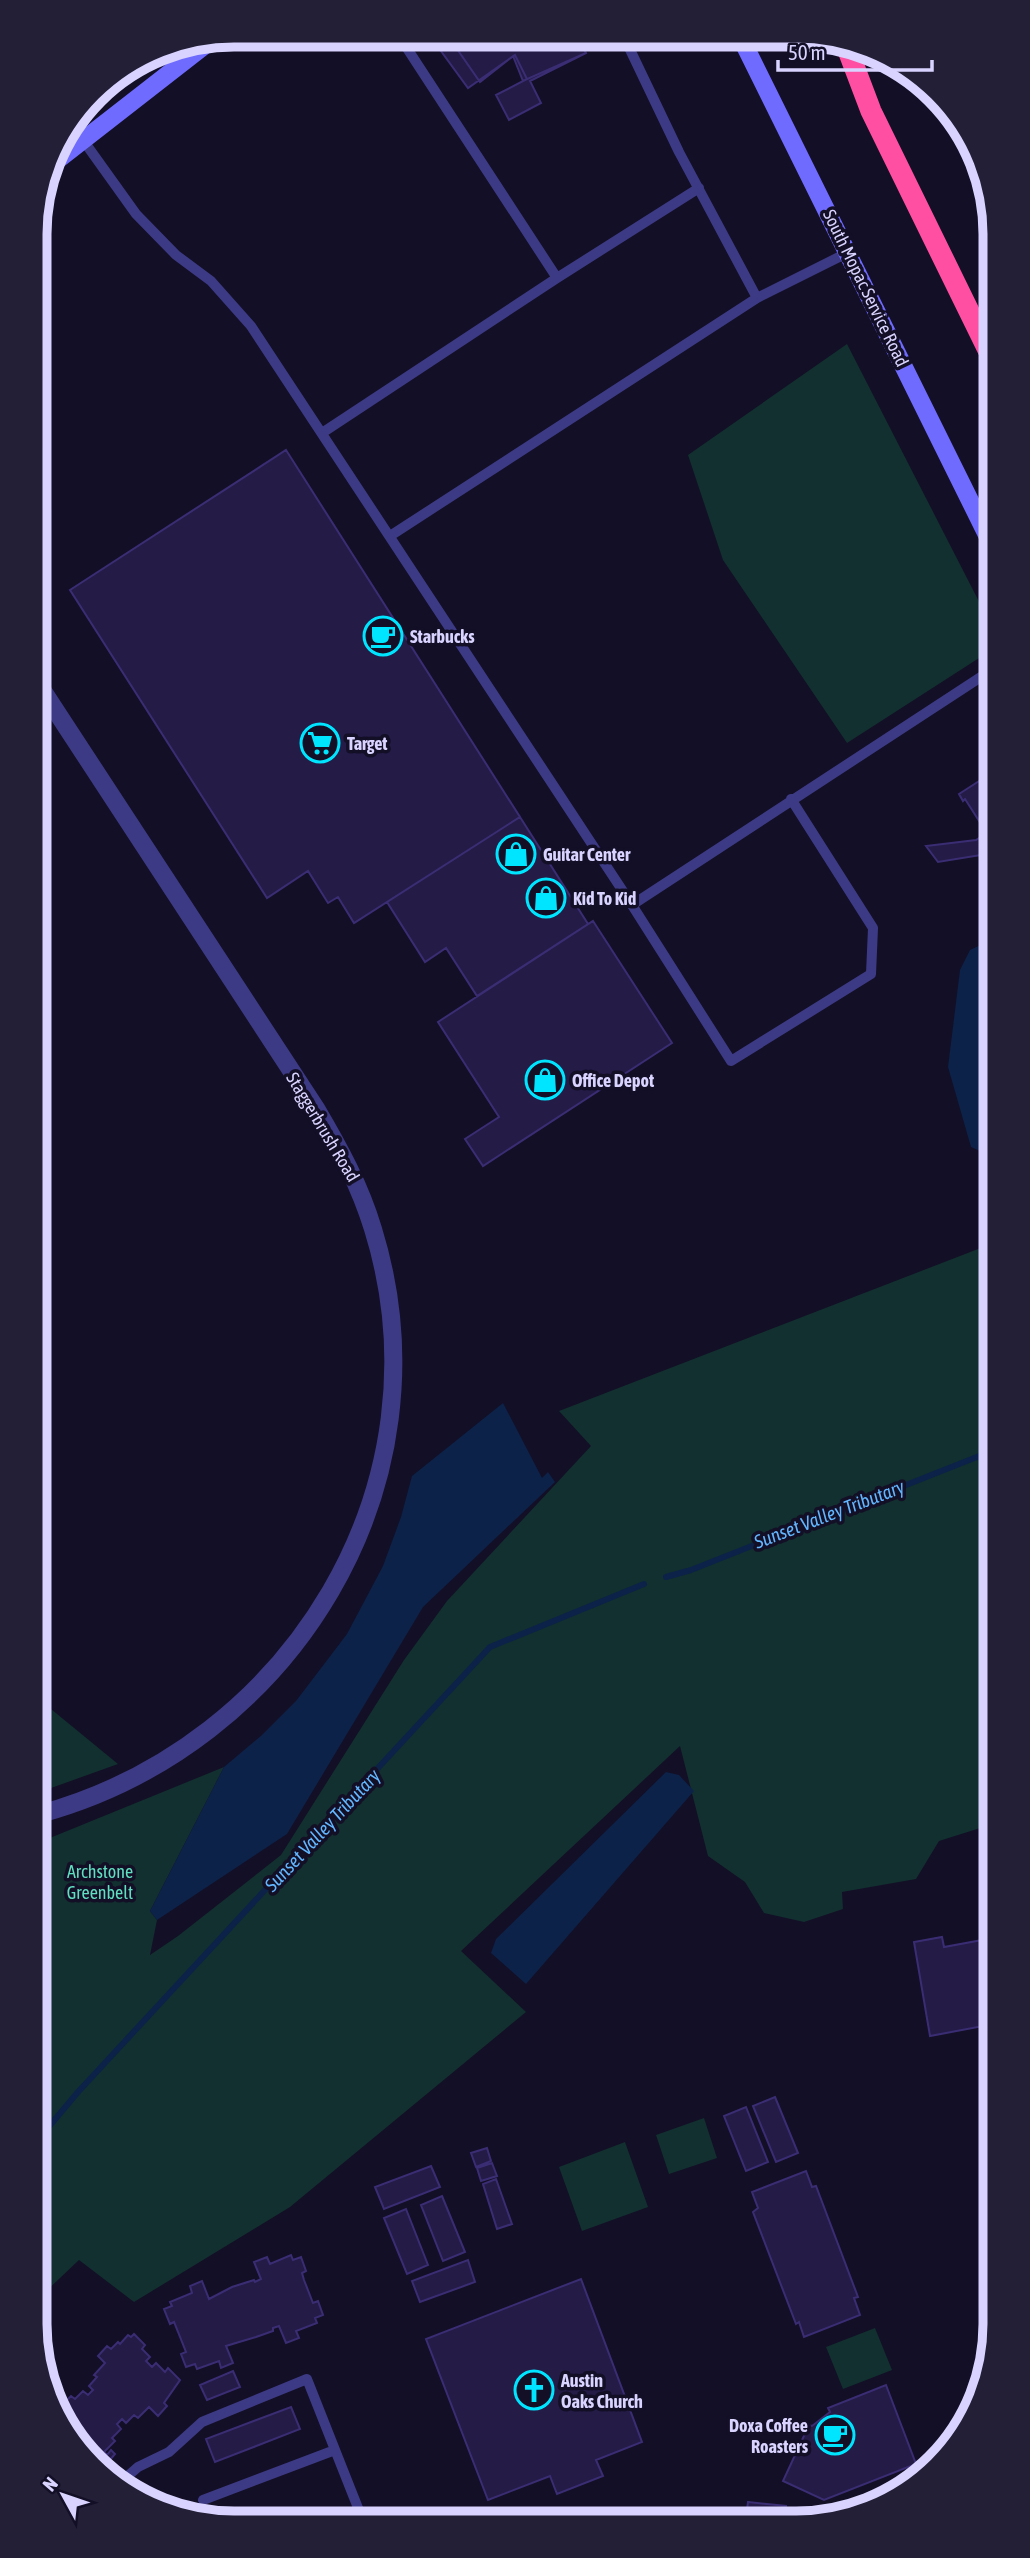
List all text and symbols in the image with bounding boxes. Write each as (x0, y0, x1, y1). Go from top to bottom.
scale bar (778, 28, 932, 72)
text: 50 m (788, 40, 826, 64)
street label: South Mopac Service Road (819, 206, 913, 370)
cafe icon: Starbucks (362, 615, 404, 657)
place label: Starbucks (410, 626, 475, 647)
supermarket icon: Target (299, 722, 341, 764)
place label: Target (347, 733, 388, 754)
shop icon: Guitar Center (495, 833, 537, 875)
place label: Guitar Center (543, 844, 631, 865)
shop icon: Kid To Kid (525, 877, 567, 919)
place label: Kid To Kid (573, 888, 636, 909)
shop icon: Office Depot (524, 1059, 566, 1101)
street label: Staggerbrush Road (282, 1069, 364, 1185)
place label: Office Depot (572, 1070, 655, 1091)
water label: Sunset Valley Tributary (750, 1475, 907, 1553)
water label: Sunset Valley Tributary (259, 1764, 384, 1896)
park label: Archstone Greenbelt (67, 1861, 133, 1903)
church icon: Austin Oaks Church (513, 2369, 555, 2411)
place label: Austin Oaks Church (560, 2370, 643, 2412)
cafe icon: Doxa Coffee Roasters (814, 2414, 856, 2456)
place label: Doxa Coffee Roasters (729, 2415, 809, 2457)
north arrow (28, 2460, 98, 2530)
text: N (38, 2473, 62, 2495)

